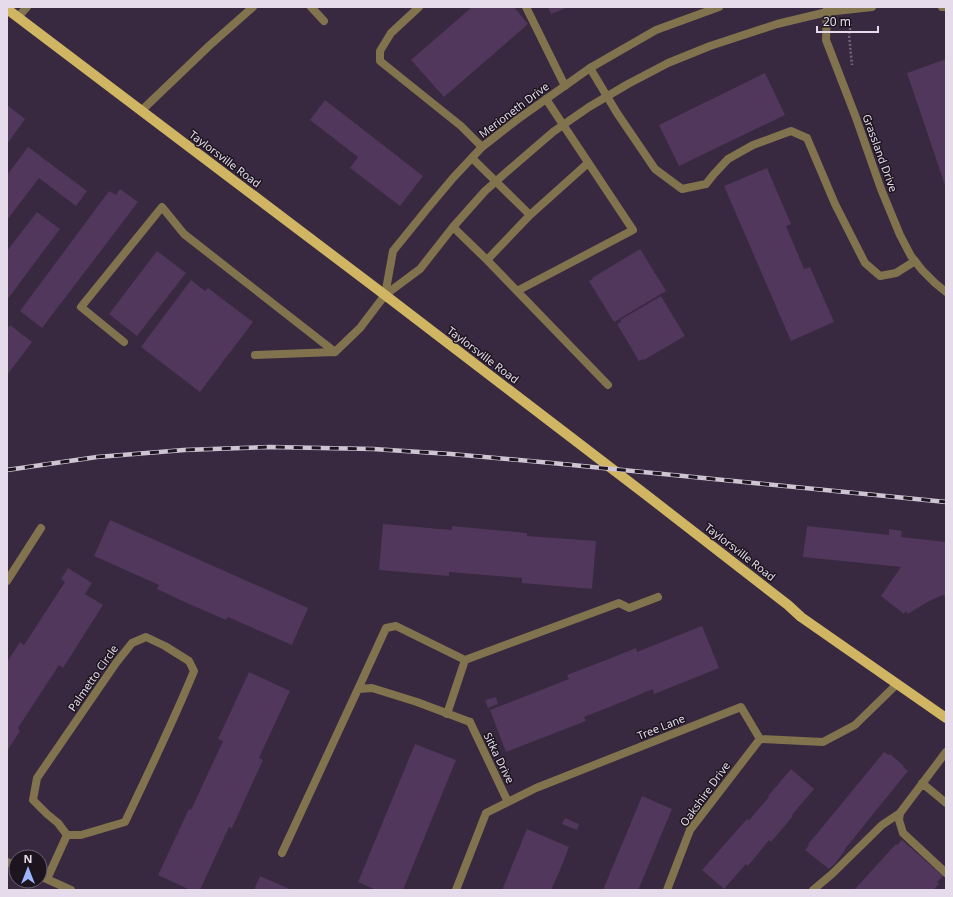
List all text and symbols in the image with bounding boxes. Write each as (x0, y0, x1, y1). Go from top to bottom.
scale bar (817, 8, 878, 34)
text: 20 m (823, 13, 851, 30)
street label: Merioneth Drive (476, 78, 552, 141)
street label: Grassland Drive (859, 112, 901, 194)
street label: Taylorsville Road (186, 127, 264, 190)
street label: Taylorsville Road (444, 323, 522, 386)
street label: Taylorsville Road (702, 519, 779, 584)
street label: Palmetto Circle (64, 641, 121, 714)
street label: Tree Lane (635, 710, 687, 743)
street label: Sitka Drive (481, 730, 518, 786)
street label: Oakshire Drive (676, 758, 733, 829)
north arrow (8, 849, 48, 889)
text: N (24, 851, 32, 866)

